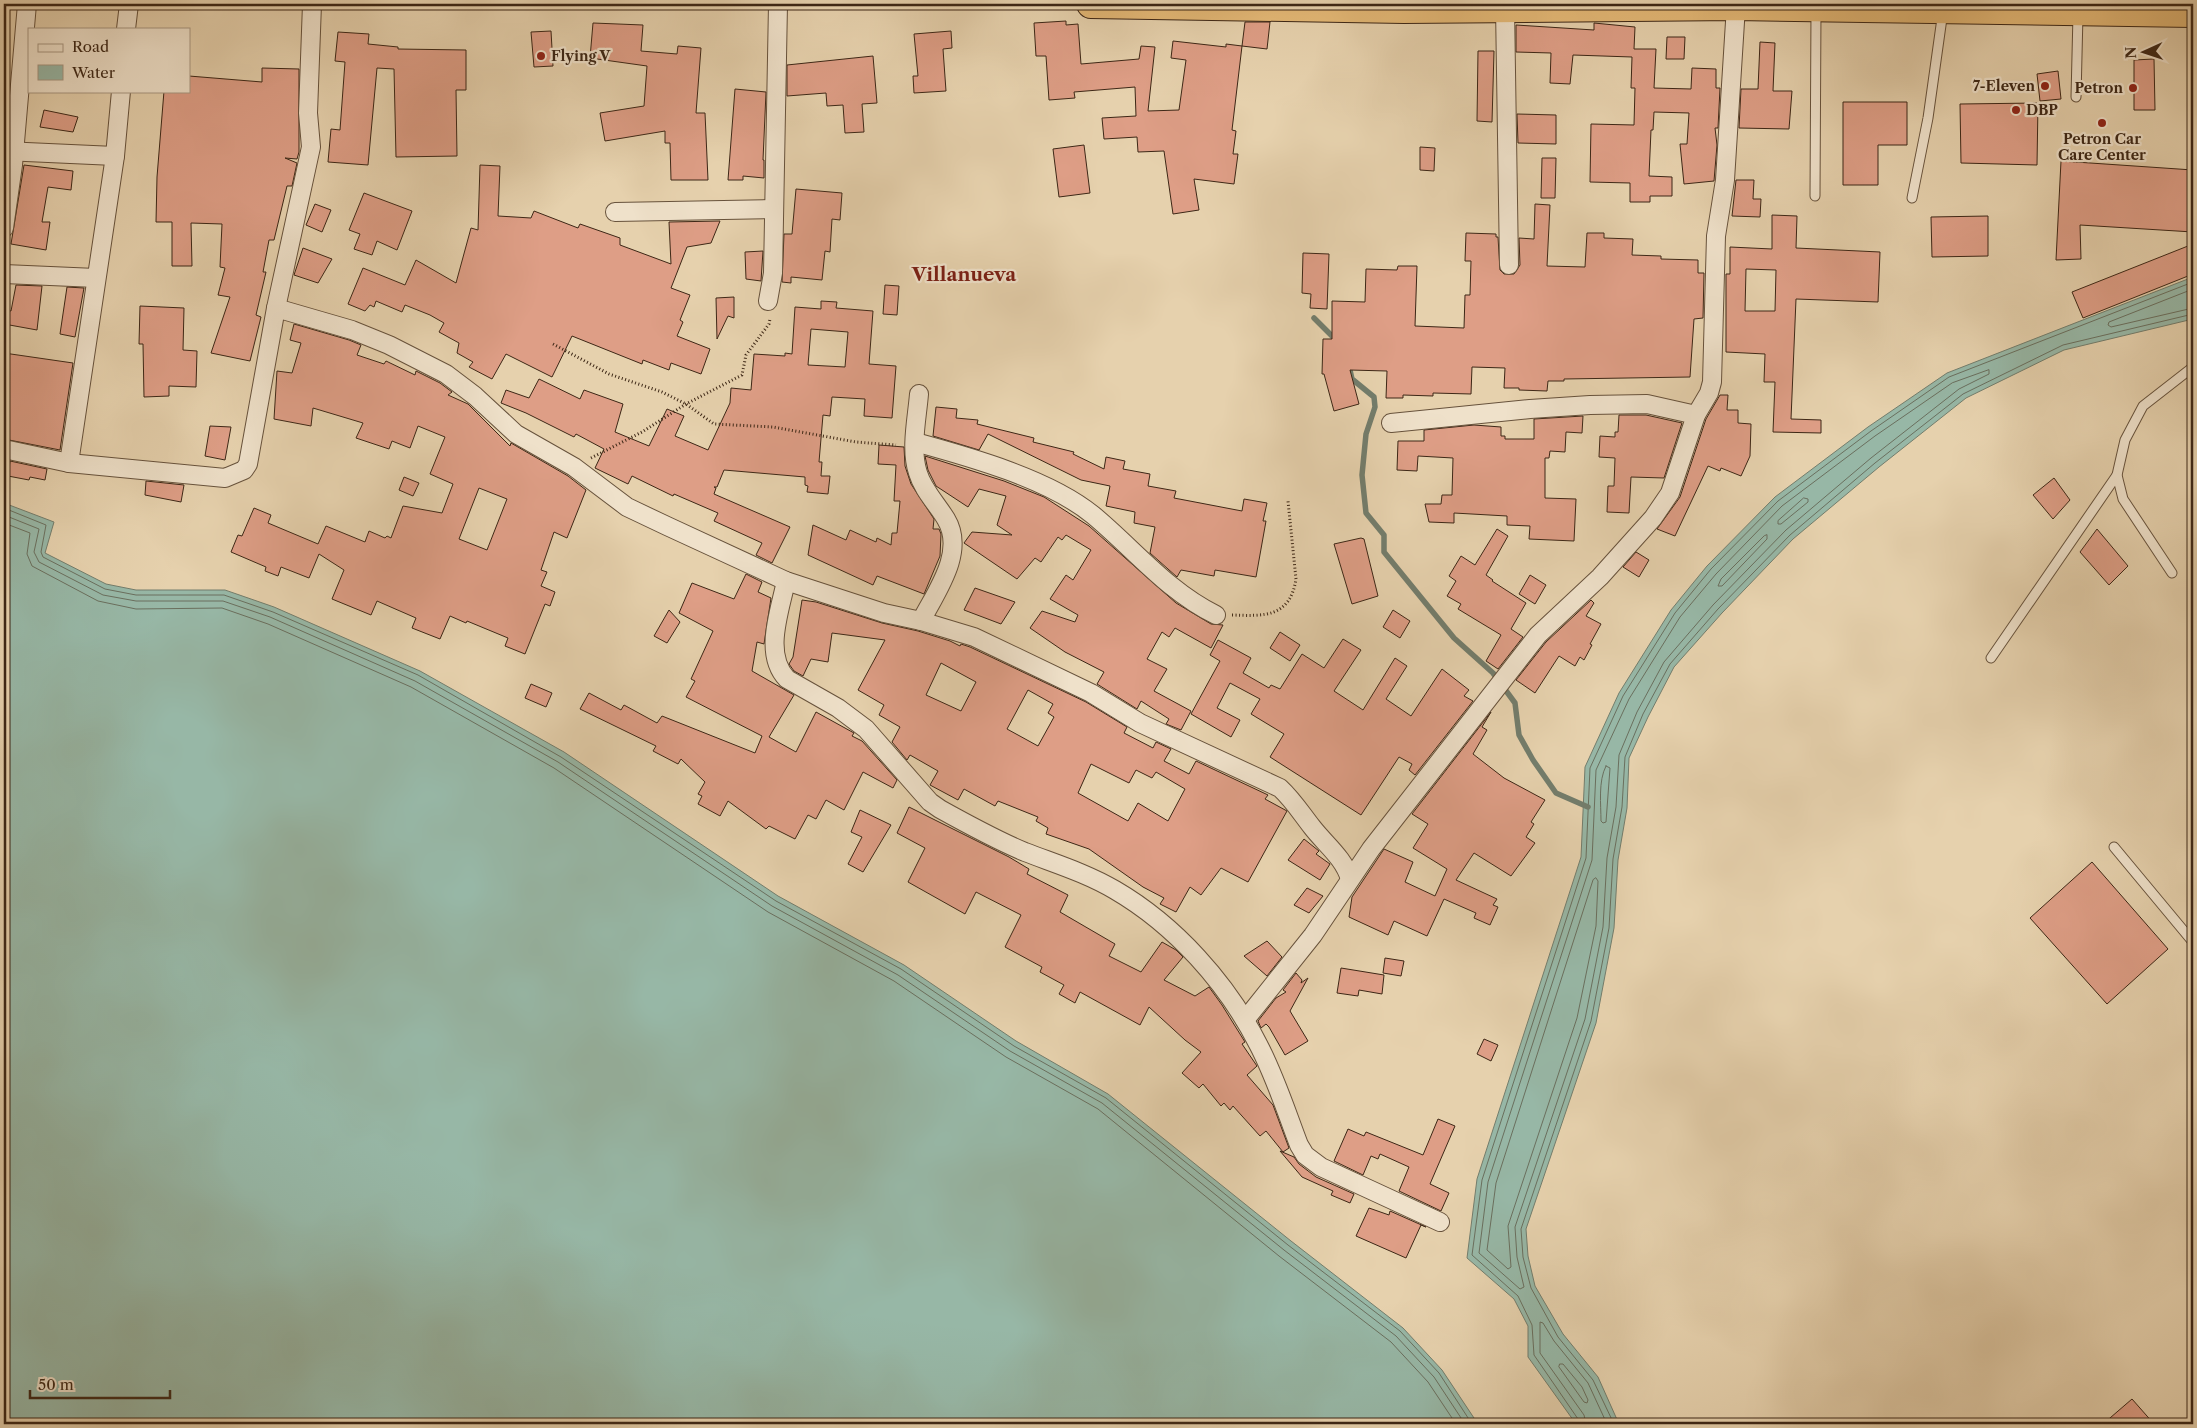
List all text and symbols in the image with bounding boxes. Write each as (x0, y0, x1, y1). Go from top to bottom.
legend (28, 28, 190, 92)
north arrow (2120, 28, 2170, 78)
text: Road (72, 37, 109, 56)
text: N (2122, 46, 2140, 59)
place label: Flying V (551, 47, 612, 65)
marker: Flying V (535, 50, 547, 62)
text: Water (71, 63, 116, 82)
place label: 7-Eleven (1973, 77, 2035, 95)
place label: Petron (2075, 79, 2123, 97)
marker: 7-Eleven (2039, 80, 2051, 92)
marker: Petron (2127, 82, 2139, 94)
place label: DBP (2026, 101, 2058, 119)
marker: DBP (2010, 104, 2022, 116)
marker: Petron Car Care Center (2096, 117, 2108, 129)
place label: Petron Car Care Center (2058, 130, 2146, 164)
district label: Villanueva (911, 263, 1017, 286)
scale bar (30, 1368, 170, 1400)
text: 50 m (38, 1375, 74, 1394)

